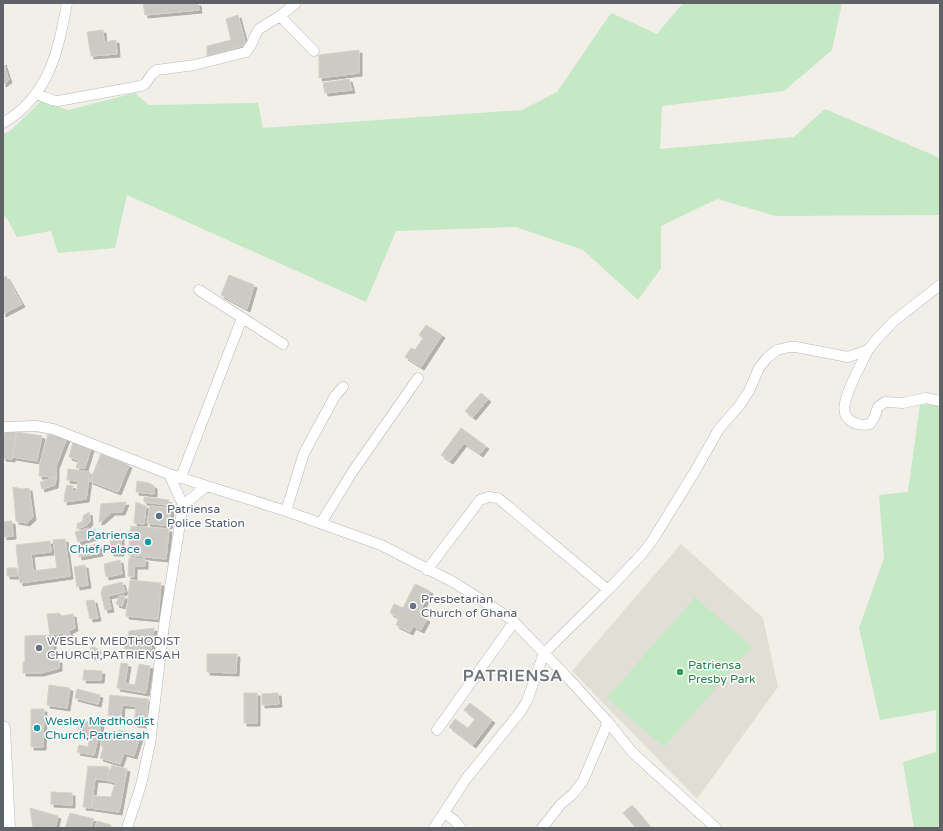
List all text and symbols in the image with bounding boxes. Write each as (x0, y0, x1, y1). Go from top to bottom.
place label: Patriensa Police Station (167, 502, 245, 530)
marker: Patriensa Police Station (154, 511, 164, 521)
place label: Patriensa Chief Palace (69, 528, 140, 556)
marker: Patriensa Chief Palace (143, 537, 153, 547)
place label: Presbetarian Church of Ghana (421, 592, 517, 620)
marker: Presbetarian Church of Ghana (408, 601, 418, 611)
place label: WESLEY MEDTHODIST CHURCH,PATRIENSAH (47, 634, 181, 662)
marker: WESLEY MEDTHODIST CHURCH,PATRIENSAH (34, 643, 44, 653)
place label: Patriensa Presby Park (688, 658, 756, 686)
district label: PATRIENSA (463, 666, 563, 686)
marker: Patriensa Presby Park (675, 667, 685, 677)
place label: Wesley Medthodist Church,Patriensah (45, 714, 155, 742)
marker: Wesley Medthodist Church,Patriensah (32, 723, 42, 733)

